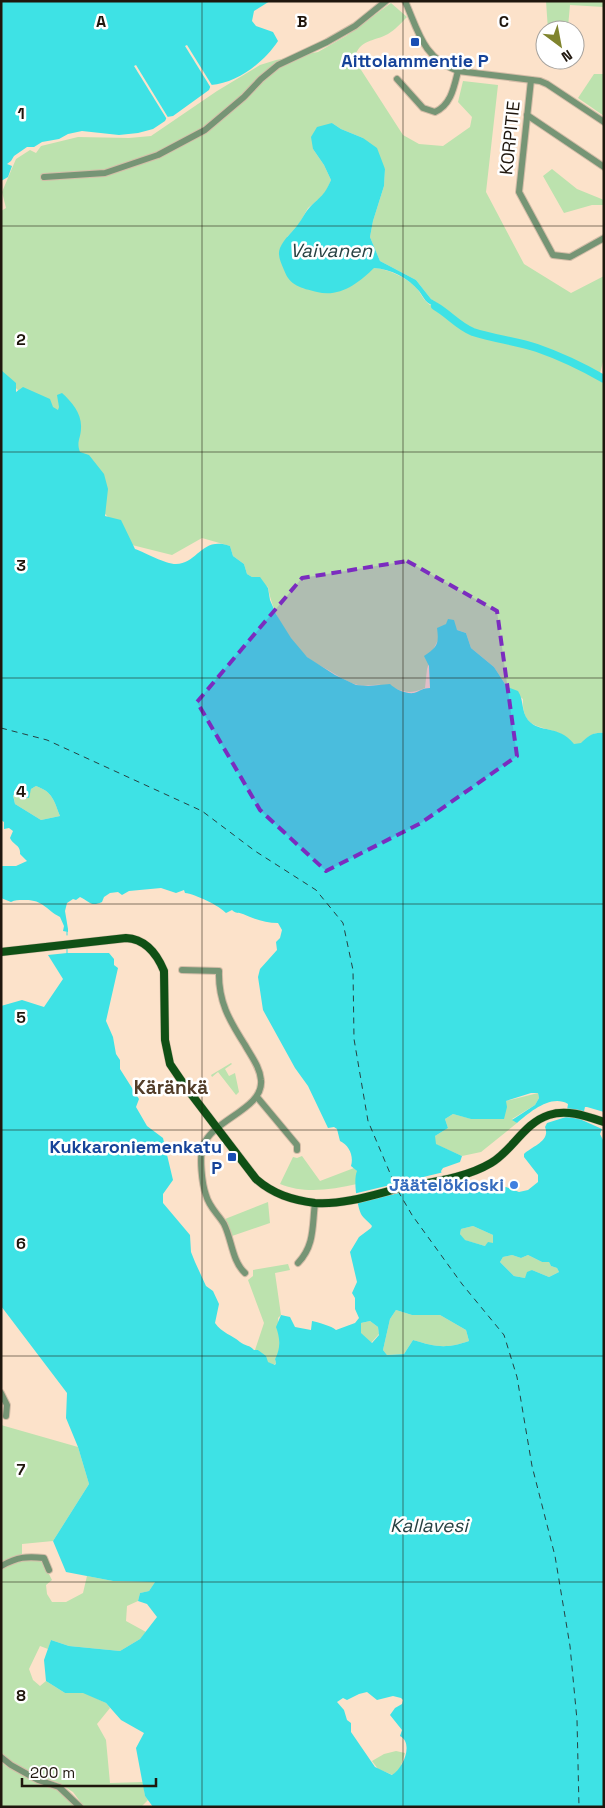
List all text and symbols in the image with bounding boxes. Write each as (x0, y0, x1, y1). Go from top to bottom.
text: A (96, 11, 106, 32)
text: B (297, 11, 307, 32)
text: C (499, 11, 509, 32)
north arrow (535, 20, 585, 70)
marker: Aittolammentie P (409, 36, 421, 48)
text: N (558, 46, 576, 66)
place label: Aittolammentie P (341, 49, 489, 72)
street label: KORPITIE (494, 100, 525, 176)
text: 1 (17, 103, 25, 124)
water label: Vaivanen (290, 238, 372, 263)
text: 2 (16, 329, 26, 350)
text: 3 (16, 555, 26, 576)
text: 4 (16, 781, 26, 802)
text: 5 (16, 1007, 26, 1028)
district label: Käränkä (134, 1075, 208, 1100)
place label: Kukkaroniemenkatu P (49, 1135, 222, 1179)
marker: Kukkaroniemenkatu P (226, 1151, 238, 1163)
place label: Jäätelökioski (389, 1173, 504, 1196)
marker: Jäätelökioski (508, 1179, 520, 1191)
text: 6 (16, 1233, 26, 1254)
text: 7 (17, 1459, 26, 1480)
water label: Kallavesi (390, 1513, 470, 1538)
text: 8 (16, 1685, 26, 1706)
scale bar (22, 1756, 156, 1788)
text: 200 m (30, 1763, 75, 1782)

